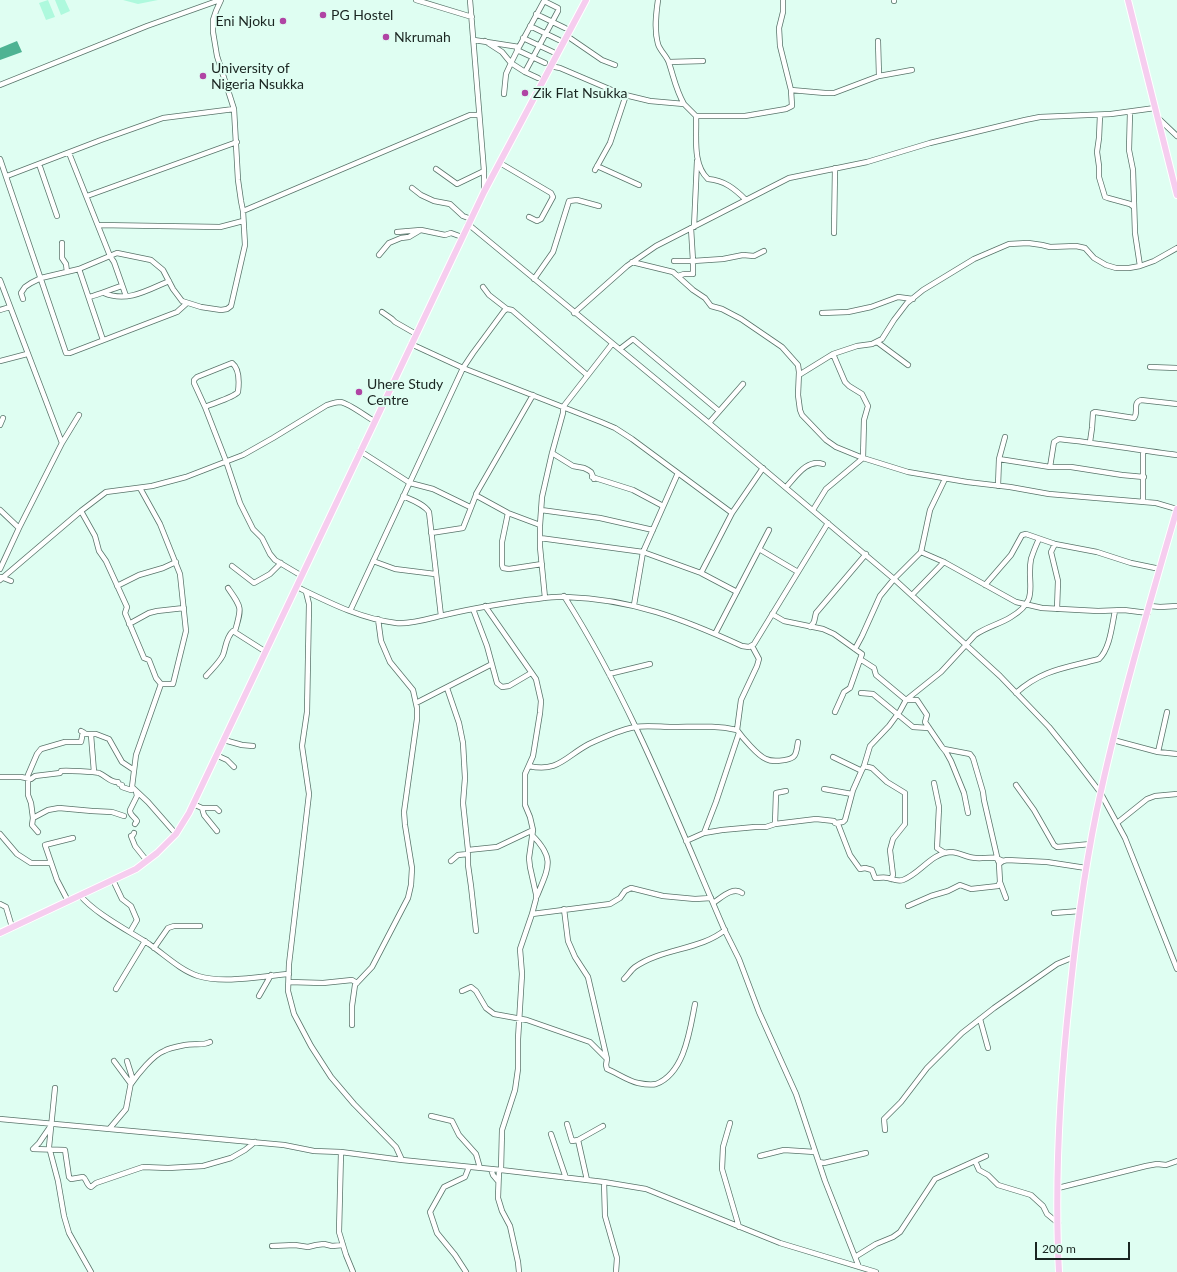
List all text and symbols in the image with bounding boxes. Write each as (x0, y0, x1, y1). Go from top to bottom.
place label: PG Hostel (331, 7, 393, 23)
marker: PG Hostel (318, 10, 328, 20)
place label: Eni Njoku (216, 13, 275, 29)
marker: Eni Njoku (278, 16, 288, 26)
place label: Nkrumah (394, 29, 451, 45)
marker: Nkrumah (381, 32, 391, 42)
place label: University of Nigeria Nsukka (211, 60, 304, 92)
marker: University of Nigeria Nsukka (198, 71, 208, 81)
place label: Zik Flat Nsukka (533, 85, 628, 101)
marker: Zik Flat Nsukka (520, 88, 530, 98)
place label: Uhere Study Centre (367, 376, 443, 408)
marker: Uhere Study Centre (354, 387, 364, 397)
scale bar (1037, 1234, 1132, 1260)
text: 200 m (1042, 1241, 1076, 1256)

